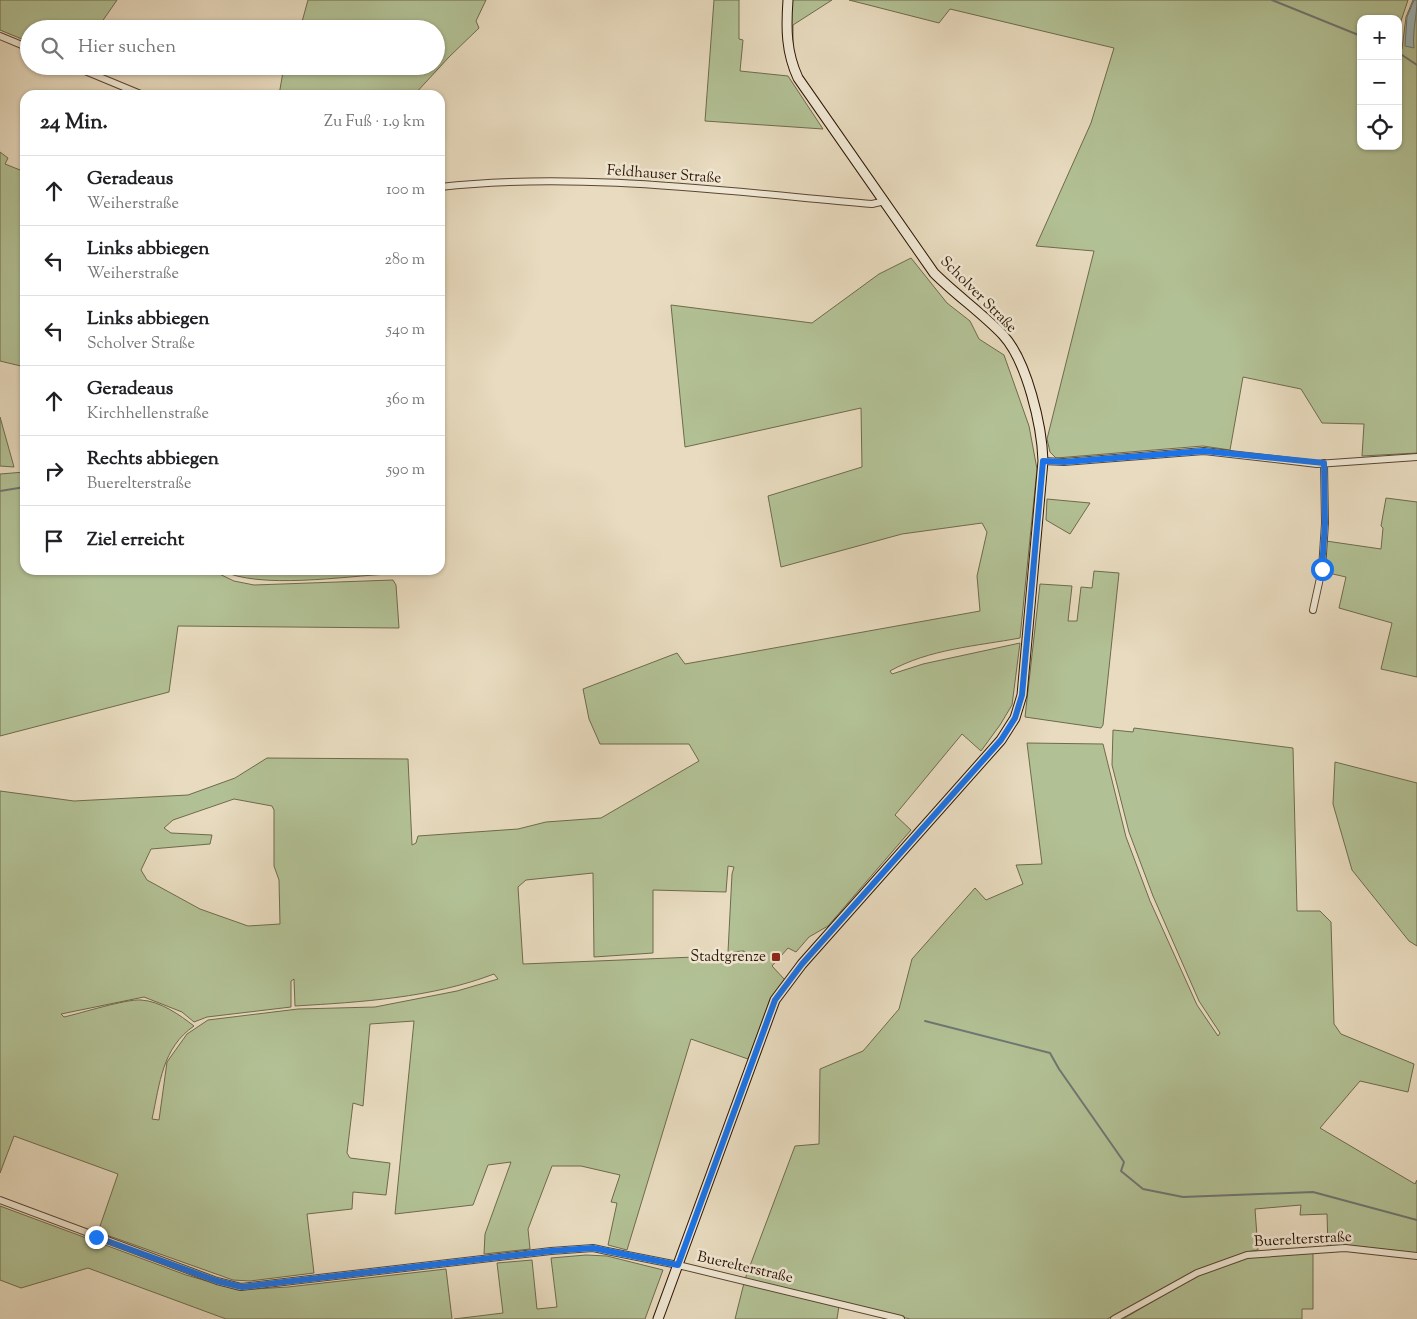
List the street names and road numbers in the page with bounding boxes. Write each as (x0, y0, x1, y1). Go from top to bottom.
street label: Feldhauser Straße (606, 161, 722, 189)
street label: Scholver Straße (935, 252, 1021, 338)
street label: Buerelterstraße (1254, 1227, 1352, 1253)
street label: Buerelterstraße (695, 1247, 795, 1289)

